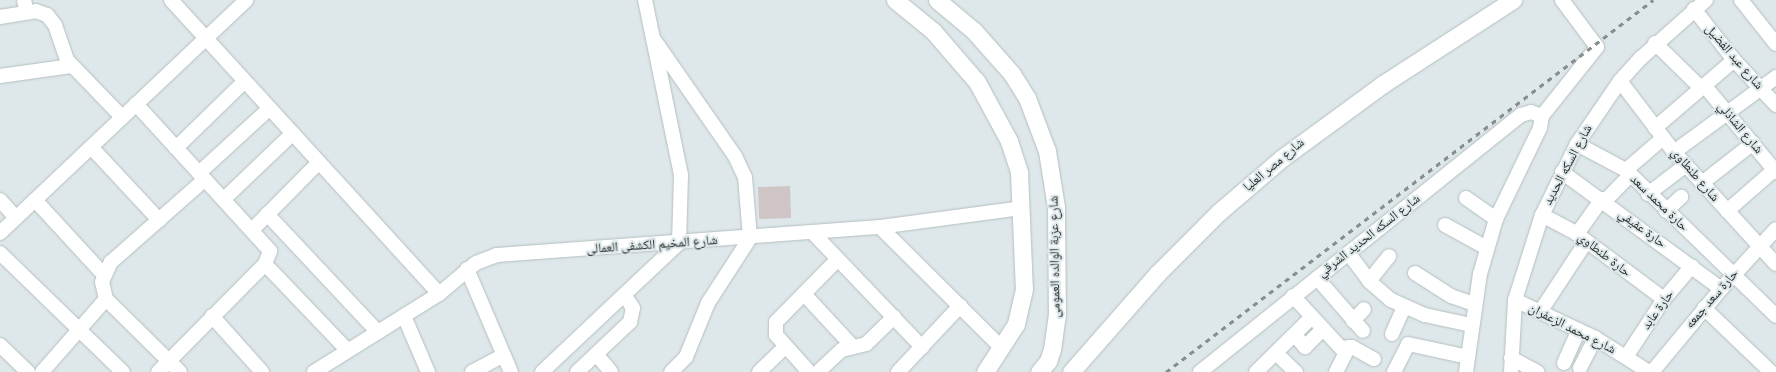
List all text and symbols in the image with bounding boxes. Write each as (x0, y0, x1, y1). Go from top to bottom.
street label: شارع عبد الفضيل (1702, 21, 1766, 93)
street label: شارع الشاذلي (1714, 99, 1766, 157)
street label: شارع السكه الحديد (1540, 122, 1596, 208)
street label: شارع مصر العليا (1240, 135, 1308, 195)
street label: شارع طنطاوي (1668, 145, 1722, 205)
street label: حارة محمد سعد (1627, 172, 1691, 234)
street label: شارع السكه الحديد الشرقي (1315, 191, 1423, 281)
street label: شارع عزبة الوالده العمومى (1046, 196, 1064, 318)
street label: حارة عفيفي (1615, 206, 1669, 252)
street label: حارة طنطاوي (1574, 229, 1634, 281)
street label: شارع المخيم الكشفى العمالى (586, 233, 718, 257)
street label: حارة سعد جمعه (1682, 266, 1742, 332)
street label: حارة عابد (1639, 287, 1677, 333)
street label: شارع محمد الزعفران (1526, 300, 1618, 358)

